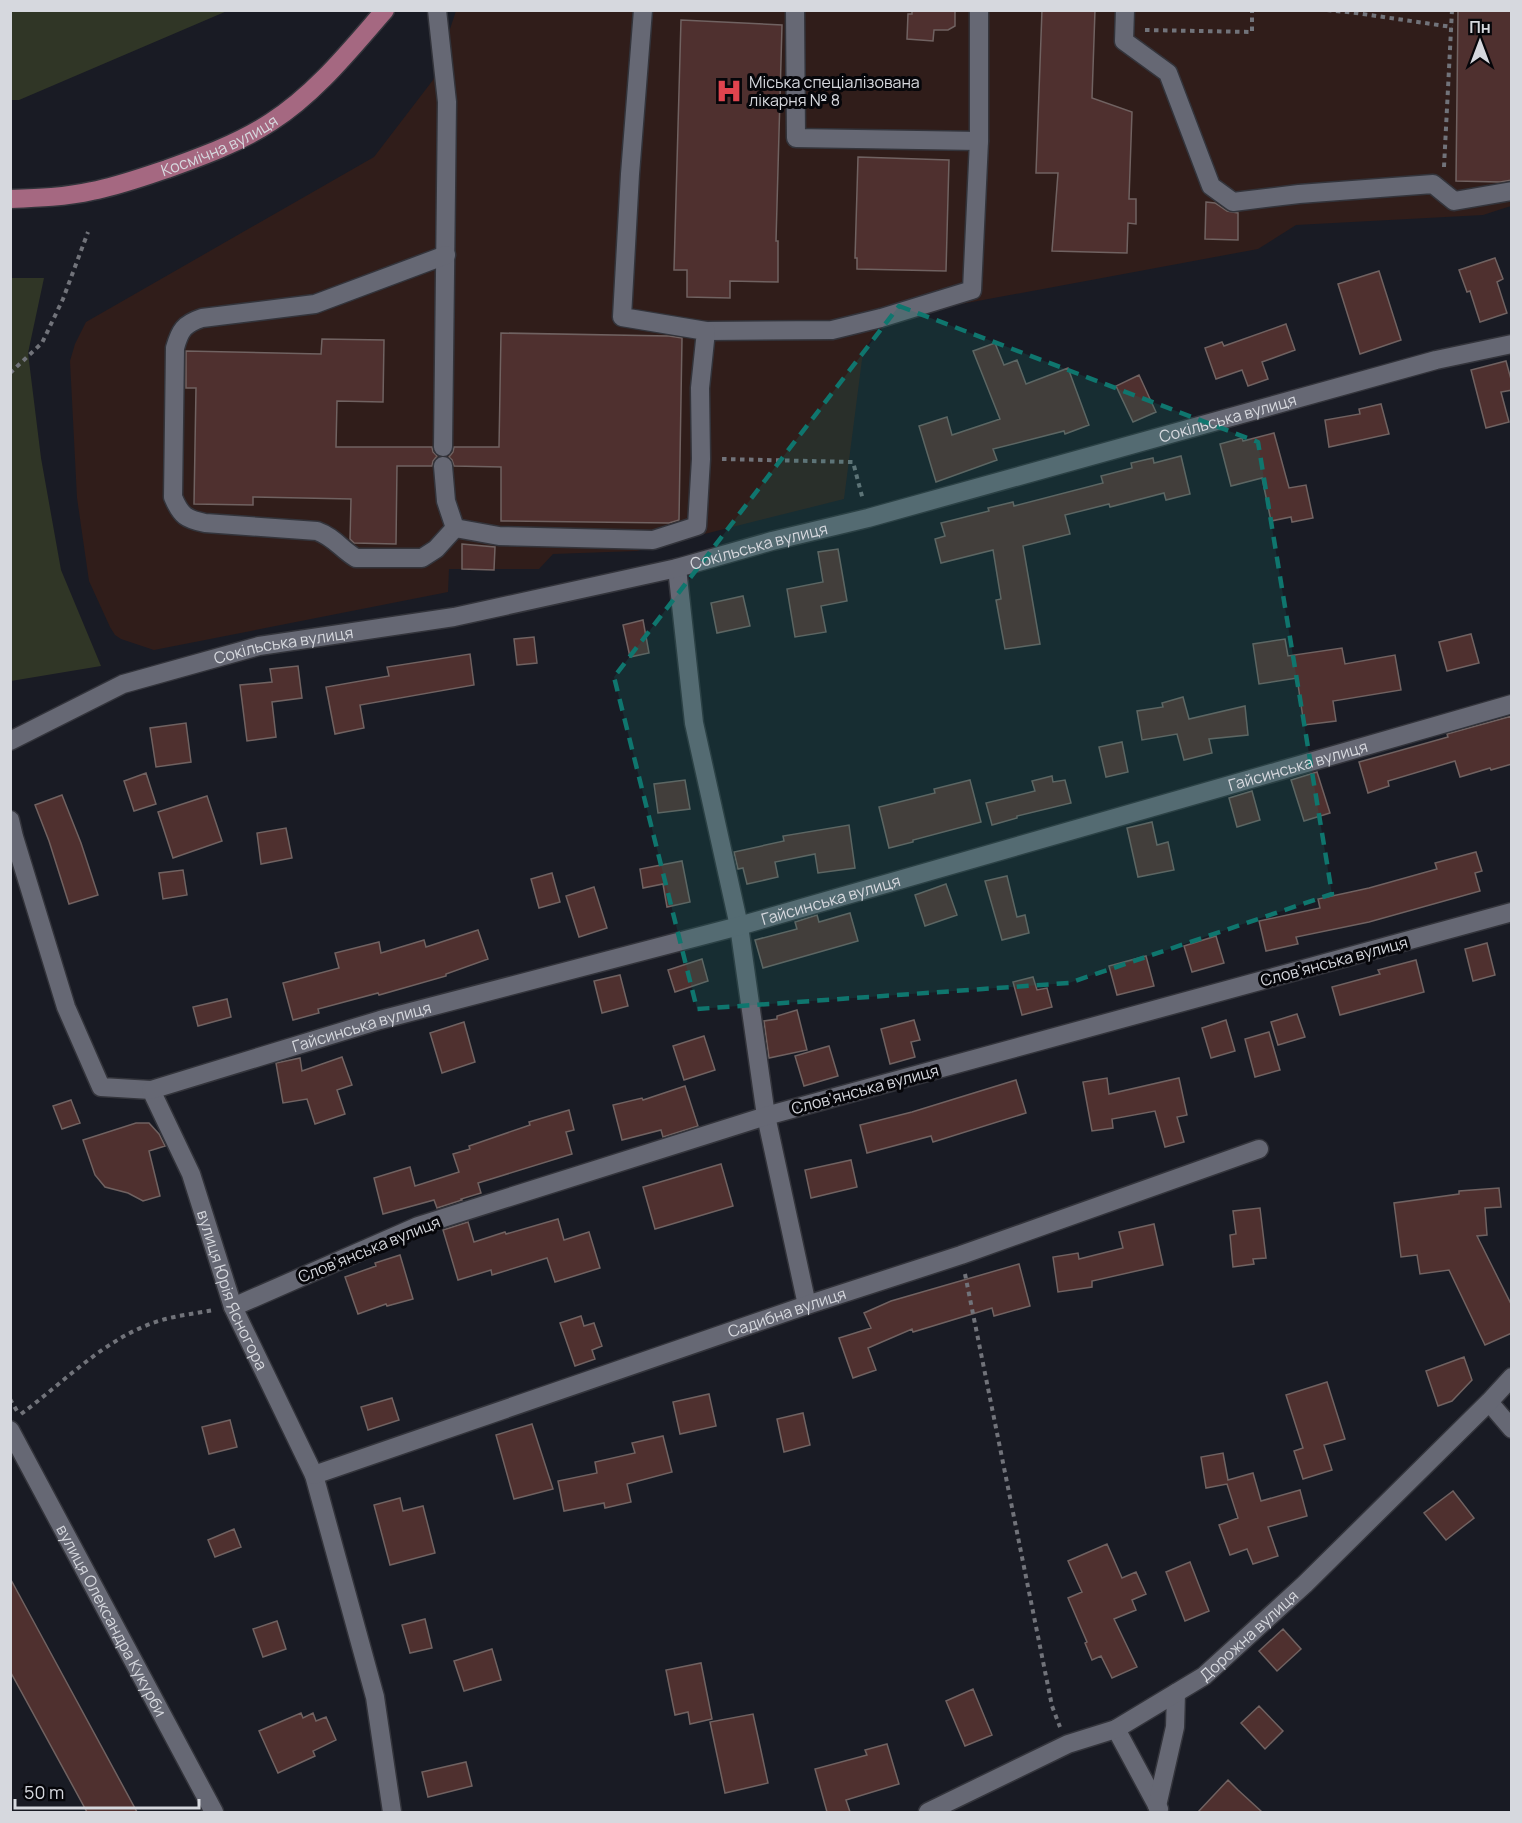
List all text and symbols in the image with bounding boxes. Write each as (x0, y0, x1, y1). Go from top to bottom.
north arrow (1450, 12, 1510, 72)
text: Пн (1469, 16, 1491, 38)
place label: Міська спеціалізована лікарня № 8 (749, 71, 920, 111)
hospital icon: Міська спеціалізована лікарня № 8 (714, 76, 744, 106)
street label: Космічна вулиця (158, 110, 282, 181)
street label: Сокільська вулиця (1156, 388, 1299, 448)
street label: Сокільська вулиця (687, 517, 830, 575)
street label: Сокільська вулиця (211, 621, 355, 669)
street label: Гайсинська вулиця (1226, 735, 1370, 796)
street label: Гайсинська вулиця (758, 869, 903, 930)
street label: Словʼянська вулиця (1258, 931, 1410, 991)
street label: Гайсинська вулиця (289, 996, 434, 1057)
street label: Словʼянська вулиця (789, 1059, 941, 1119)
street label: вулиця Юрія Ясногора (192, 1207, 273, 1374)
street label: Словʼянська вулиця (295, 1210, 443, 1288)
street label: Садибна вулиця (725, 1282, 849, 1343)
street label: вулиця Олександра Кукурби (51, 1521, 172, 1720)
street label: Дорожна вулиця (1194, 1585, 1303, 1686)
scale bar (15, 1772, 200, 1810)
text: 50 m (24, 1780, 64, 1804)

